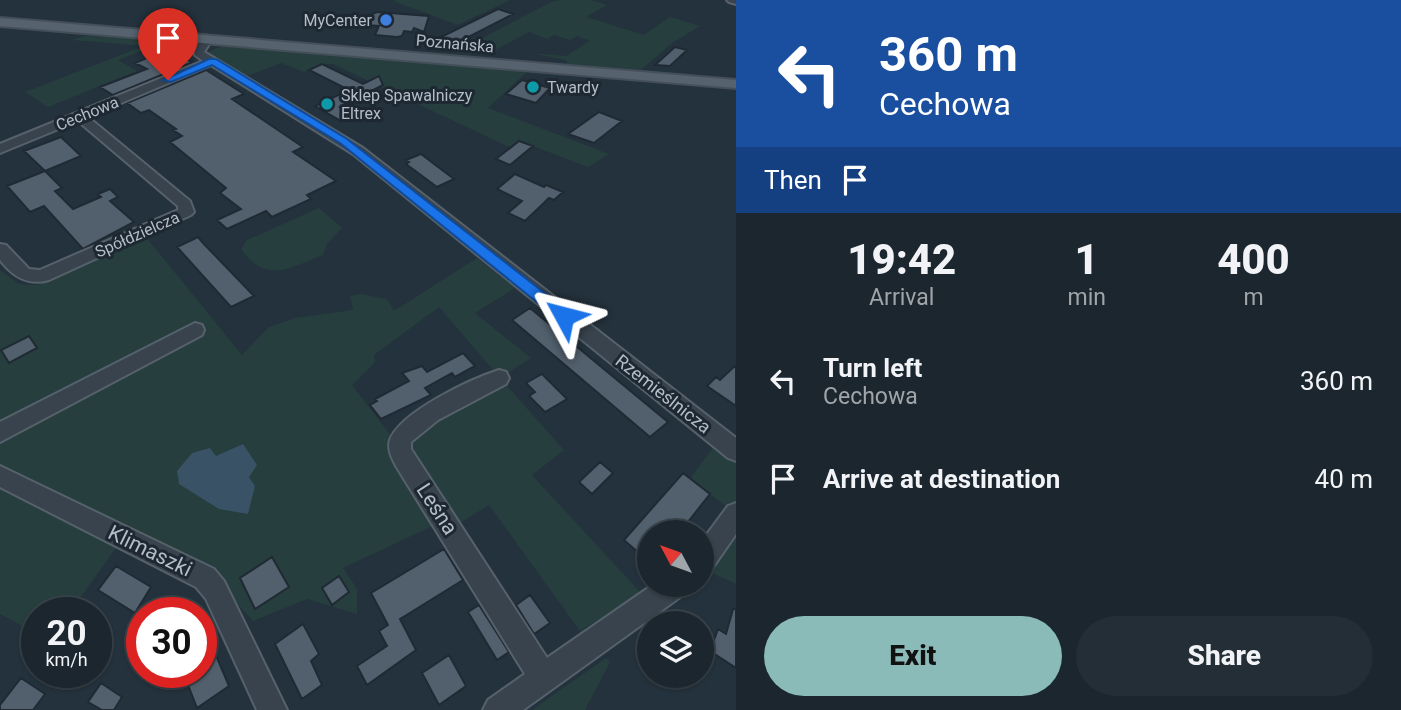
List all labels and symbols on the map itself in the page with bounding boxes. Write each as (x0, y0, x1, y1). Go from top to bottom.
pin (138, 8, 198, 80)
place label: MyCenter (304, 11, 373, 30)
marker: MyCenter (378, 12, 394, 28)
street label: Poznańska (415, 31, 495, 56)
place label: Twardy (547, 78, 599, 97)
marker: Twardy (525, 79, 541, 95)
place label: Sklep Spawalniczy Eltrex (341, 86, 473, 123)
street label: Cechowa (53, 92, 121, 135)
marker: Sklep Spawalniczy Eltrex (319, 96, 335, 112)
street label: Spółdzielcza (92, 207, 182, 261)
position arrow (527, 279, 601, 353)
street label: Rzemieślnicza (611, 350, 715, 437)
street label: Leśna (412, 479, 462, 539)
street label: Klimaszki (104, 520, 196, 582)
north arrow (637, 520, 714, 597)
speed limit sign: 30 (126, 597, 217, 688)

